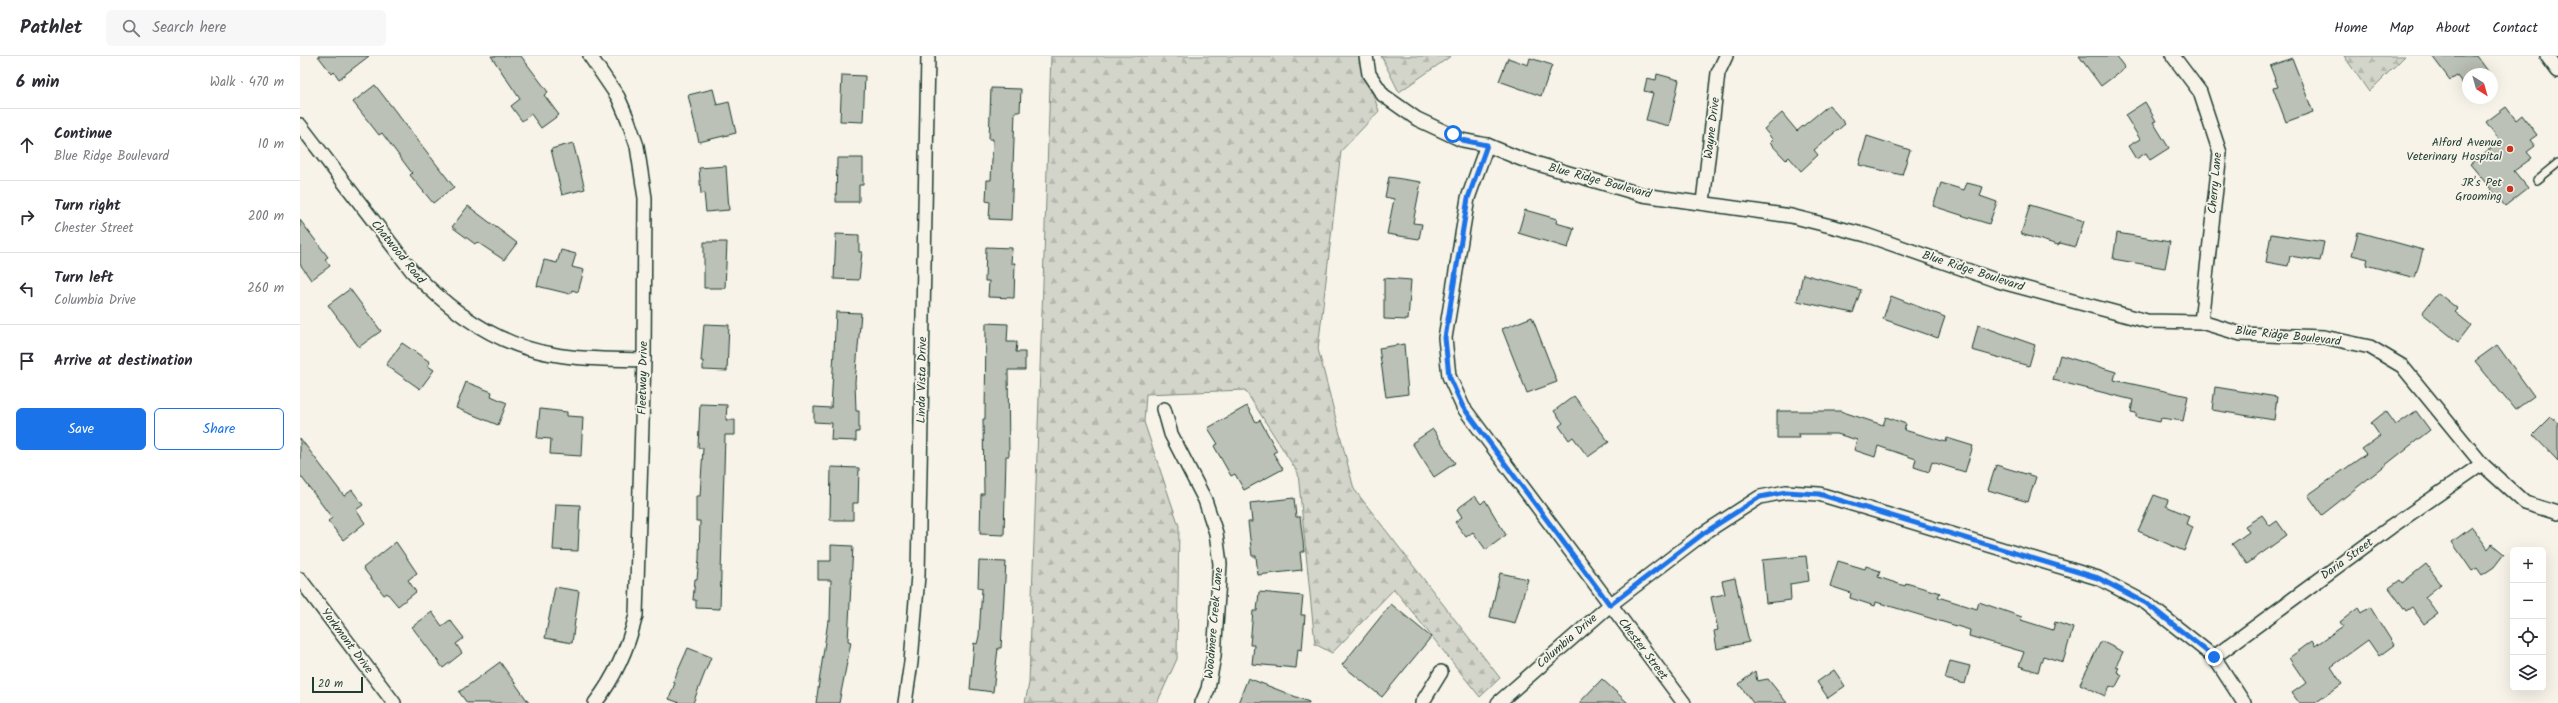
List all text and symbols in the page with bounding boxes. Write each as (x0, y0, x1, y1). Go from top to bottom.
search box (106, 10, 386, 46)
text: Pathlet (20, 13, 82, 43)
text: Search here (152, 16, 226, 40)
icon: search (120, 17, 142, 39)
text: Home (2334, 17, 2368, 39)
text: Map (2390, 17, 2414, 39)
text: About (2436, 17, 2470, 39)
text: Contact (2492, 17, 2538, 39)
north arrow (2462, 68, 2498, 104)
text: 6 min (16, 69, 60, 96)
text: Walk · 470 m (210, 72, 284, 93)
street label: Wayne Drive (1699, 95, 1725, 160)
text: Continue (54, 122, 112, 146)
route start (1444, 125, 1462, 143)
place label: Alford Avenue Veterinary Hospital (2407, 133, 2503, 166)
icon: ahead (16, 134, 38, 156)
text: 10 m (258, 134, 284, 155)
marker: Alford Avenue Veterinary Hospital (2505, 144, 2515, 154)
text: Blue Ridge Boulevard (54, 146, 169, 167)
street label: Cherry Lane (2203, 151, 2227, 214)
street label: Blue Ridge Boulevard (1546, 158, 1655, 204)
place label: JR's Pet Grooming (2455, 173, 2502, 206)
marker: JR's Pet Grooming (2505, 184, 2515, 194)
text: Turn right (54, 194, 121, 218)
icon: right (16, 206, 38, 228)
text: 200 m (248, 206, 284, 227)
street label: Chatwood Road (366, 216, 430, 289)
text: Chester Street (54, 218, 134, 239)
street label: Blue Ridge Boulevard (1920, 246, 2027, 297)
text: Turn left (54, 266, 114, 290)
icon: left (16, 278, 38, 300)
text: 260 m (247, 278, 284, 299)
text: Columbia Drive (54, 290, 136, 311)
street label: Blue Ridge Boulevard (2234, 321, 2343, 351)
street label: Linda Vista Drive (912, 336, 932, 424)
street label: Fleetway Drive (633, 340, 653, 415)
text: Arrive at destination (54, 349, 193, 373)
icon: arrive (16, 350, 38, 372)
button: Save (16, 408, 146, 450)
button: Share (154, 408, 284, 450)
street label: Daria Street (2317, 533, 2378, 585)
map controls (2510, 547, 2546, 691)
button: + (2510, 547, 2546, 583)
street label: Woodmere Creek Lane (1200, 566, 1228, 679)
button: − (2510, 583, 2546, 619)
street label: Yorkmont Drive (316, 604, 378, 678)
street label: Columbia Drive (1532, 609, 1602, 673)
street label: Chester Street (1613, 614, 1673, 684)
button: locate (2510, 619, 2546, 655)
route end (2205, 648, 2223, 666)
button: layers (2510, 655, 2546, 691)
scale bar (312, 675, 363, 694)
text: 20 m (318, 675, 343, 693)

